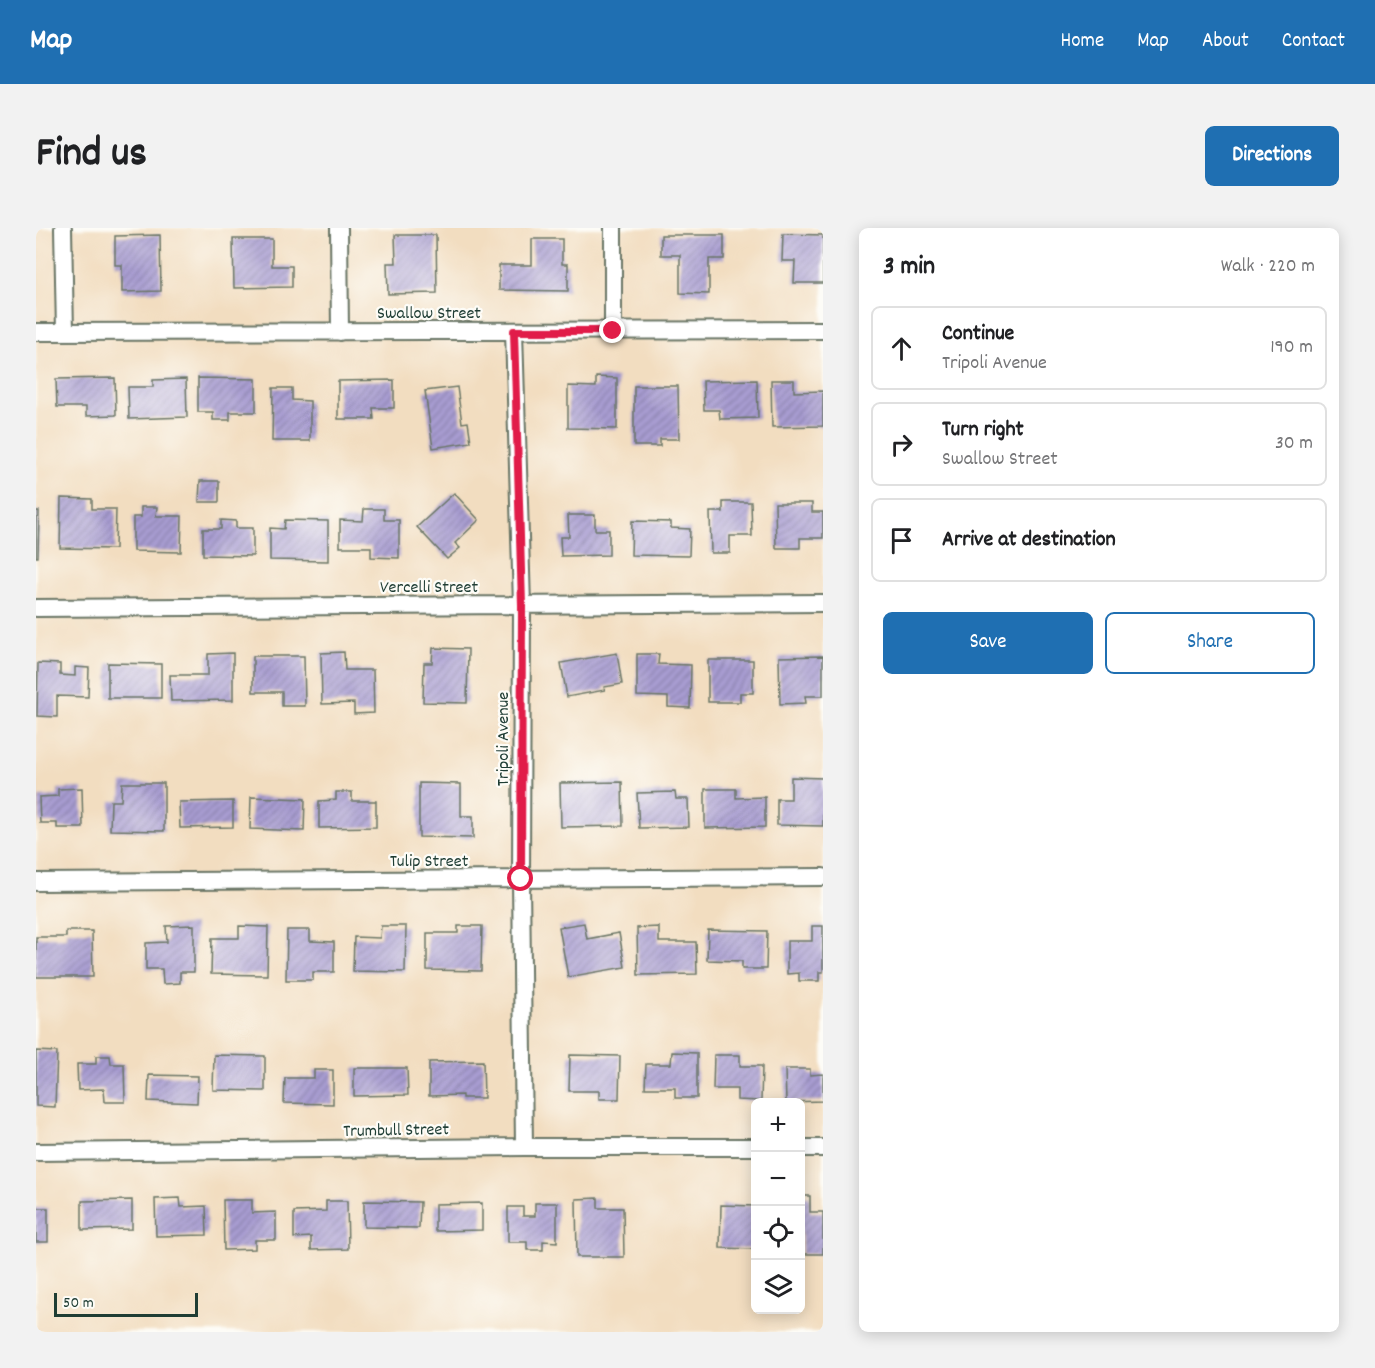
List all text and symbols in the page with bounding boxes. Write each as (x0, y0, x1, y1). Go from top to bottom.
text: Map (30, 22, 72, 62)
text: Home (1060, 27, 1104, 57)
text: Map (1137, 27, 1169, 57)
text: About (1202, 27, 1249, 57)
text: Contact (1282, 27, 1345, 57)
text: Find us (36, 126, 147, 186)
button: Directions (1205, 126, 1339, 186)
text: 3 min (883, 249, 935, 286)
text: Walk · 220 m (1221, 253, 1315, 281)
street label: Swallow Street (377, 302, 481, 327)
route end (599, 317, 625, 343)
text: Continue (942, 319, 1014, 350)
icon: ahead (885, 332, 918, 365)
text: 190 m (1270, 334, 1313, 362)
text: Tripoli Avenue (942, 350, 1047, 378)
text: Turn right (942, 415, 1024, 446)
icon: right (885, 428, 918, 461)
text: 30 m (1275, 430, 1313, 458)
text: Swallow Street (942, 446, 1058, 474)
icon: arrive (885, 524, 918, 557)
text: Arrive at destination (942, 525, 1116, 556)
street label: Vercelli Street (380, 576, 478, 601)
button: Save (883, 612, 1093, 674)
button: Share (1105, 612, 1315, 674)
street label: Tripoli Avenue (492, 692, 517, 786)
street label: Tulip Street (390, 850, 469, 875)
route start (507, 865, 533, 891)
map controls (751, 1098, 805, 1314)
button: + (751, 1098, 805, 1152)
street label: Trumbull Street (343, 1118, 450, 1145)
button: − (751, 1152, 805, 1206)
button: locate (751, 1206, 805, 1260)
button: layers (751, 1260, 805, 1314)
scale bar (54, 1290, 198, 1318)
text: 50 m (63, 1292, 94, 1315)

